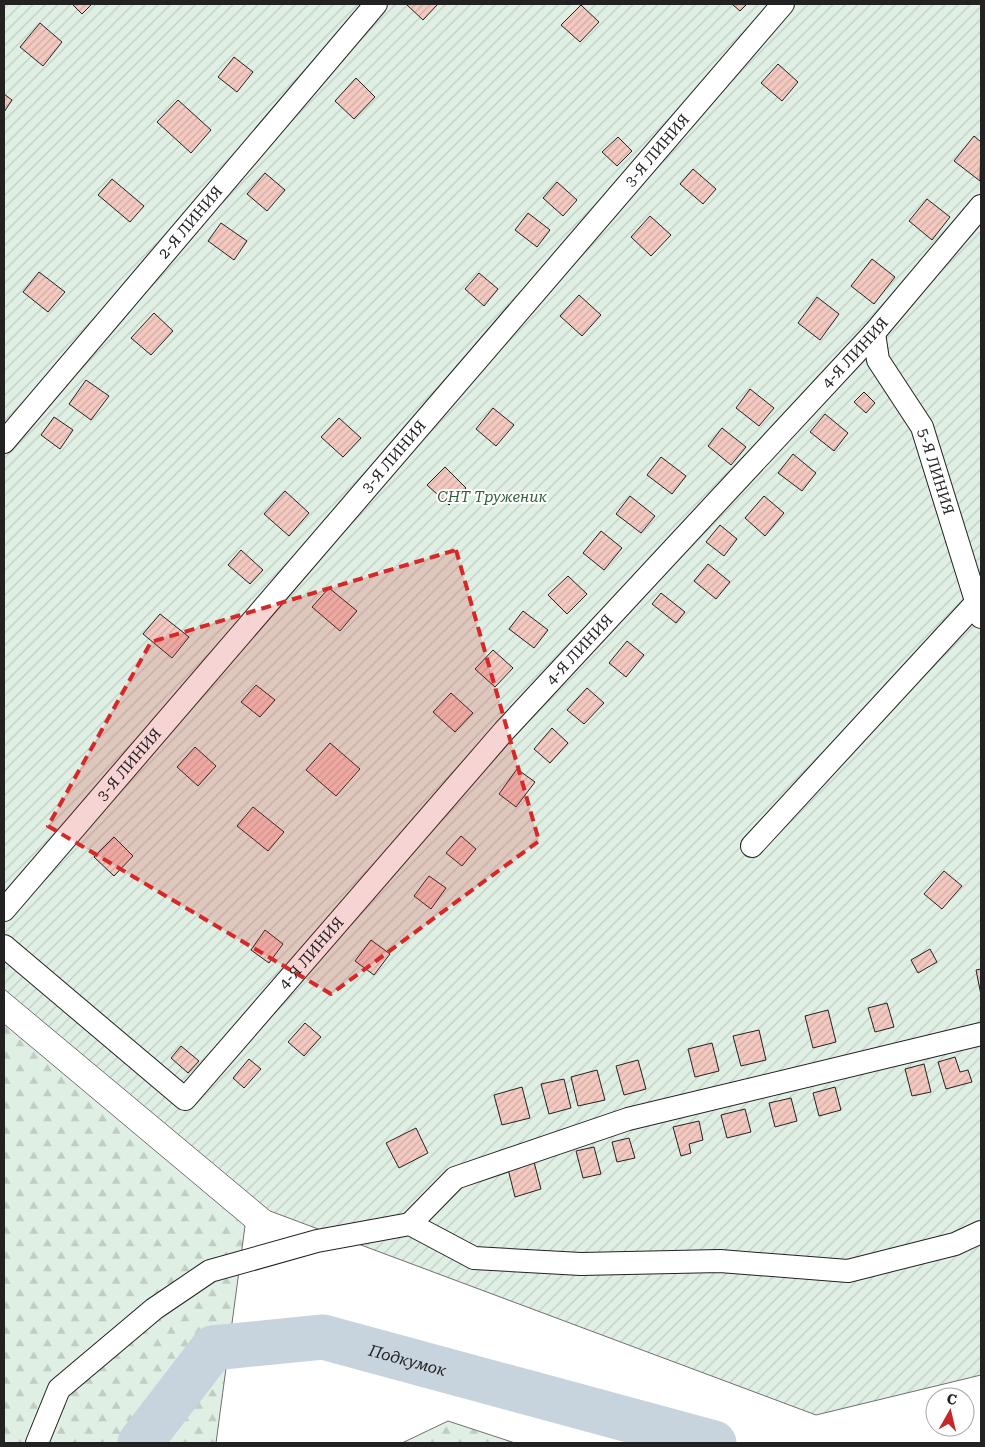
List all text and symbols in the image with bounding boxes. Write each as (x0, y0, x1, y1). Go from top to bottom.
street label: 3-Я ЛИНИЯ (621, 110, 693, 190)
street label: 2-Я ЛИНИЯ (155, 183, 226, 262)
street label: 4-Я ЛИНИЯ (818, 314, 892, 392)
street label: 3-Я ЛИНИЯ (358, 417, 430, 496)
street label: 5-Я ЛИНИЯ (914, 426, 958, 517)
park label: СНТ Труженик (437, 488, 547, 506)
street label: 4-Я ЛИНИЯ (542, 611, 617, 689)
street label: 3-Я ЛИНИЯ (93, 725, 165, 804)
street label: 4-Я ЛИНИЯ (275, 913, 348, 993)
water label: Подкумок (366, 1340, 449, 1380)
north arrow (925, 1387, 975, 1437)
text: С (946, 1391, 958, 1408)

